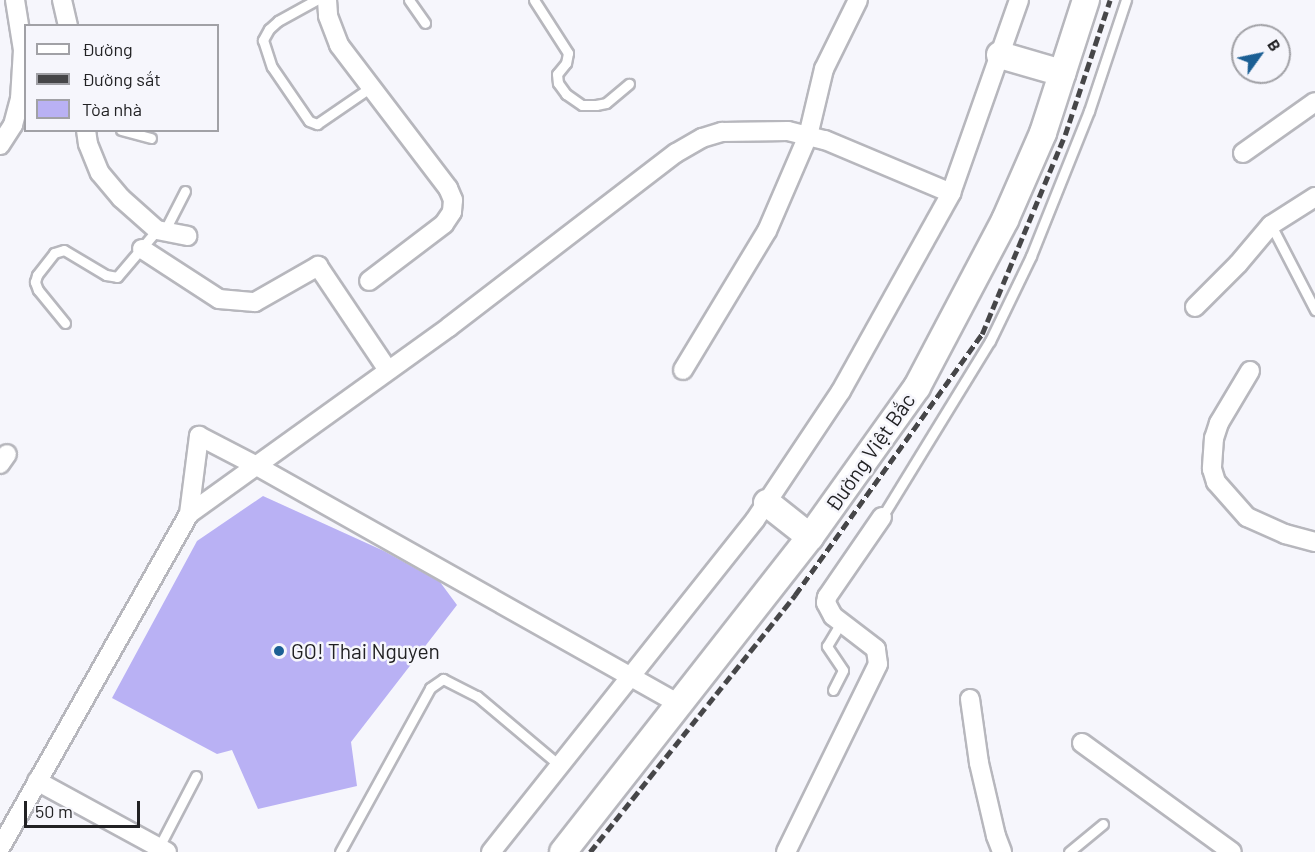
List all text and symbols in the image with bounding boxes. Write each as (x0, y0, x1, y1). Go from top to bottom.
legend (24, 24, 219, 132)
north arrow (1231, 24, 1291, 84)
text: B (1264, 36, 1286, 54)
text: Đường (82, 38, 133, 60)
text: Đường sắt (82, 68, 161, 90)
text: Tòa nhà (82, 98, 142, 120)
street label: Đường Việt Bắc (820, 388, 920, 516)
place label: GO! Thai Nguyen (291, 638, 440, 664)
marker: GO! Thai Nguyen (272, 644, 286, 658)
scale bar (27, 789, 142, 827)
text: 50 m (35, 800, 73, 822)

